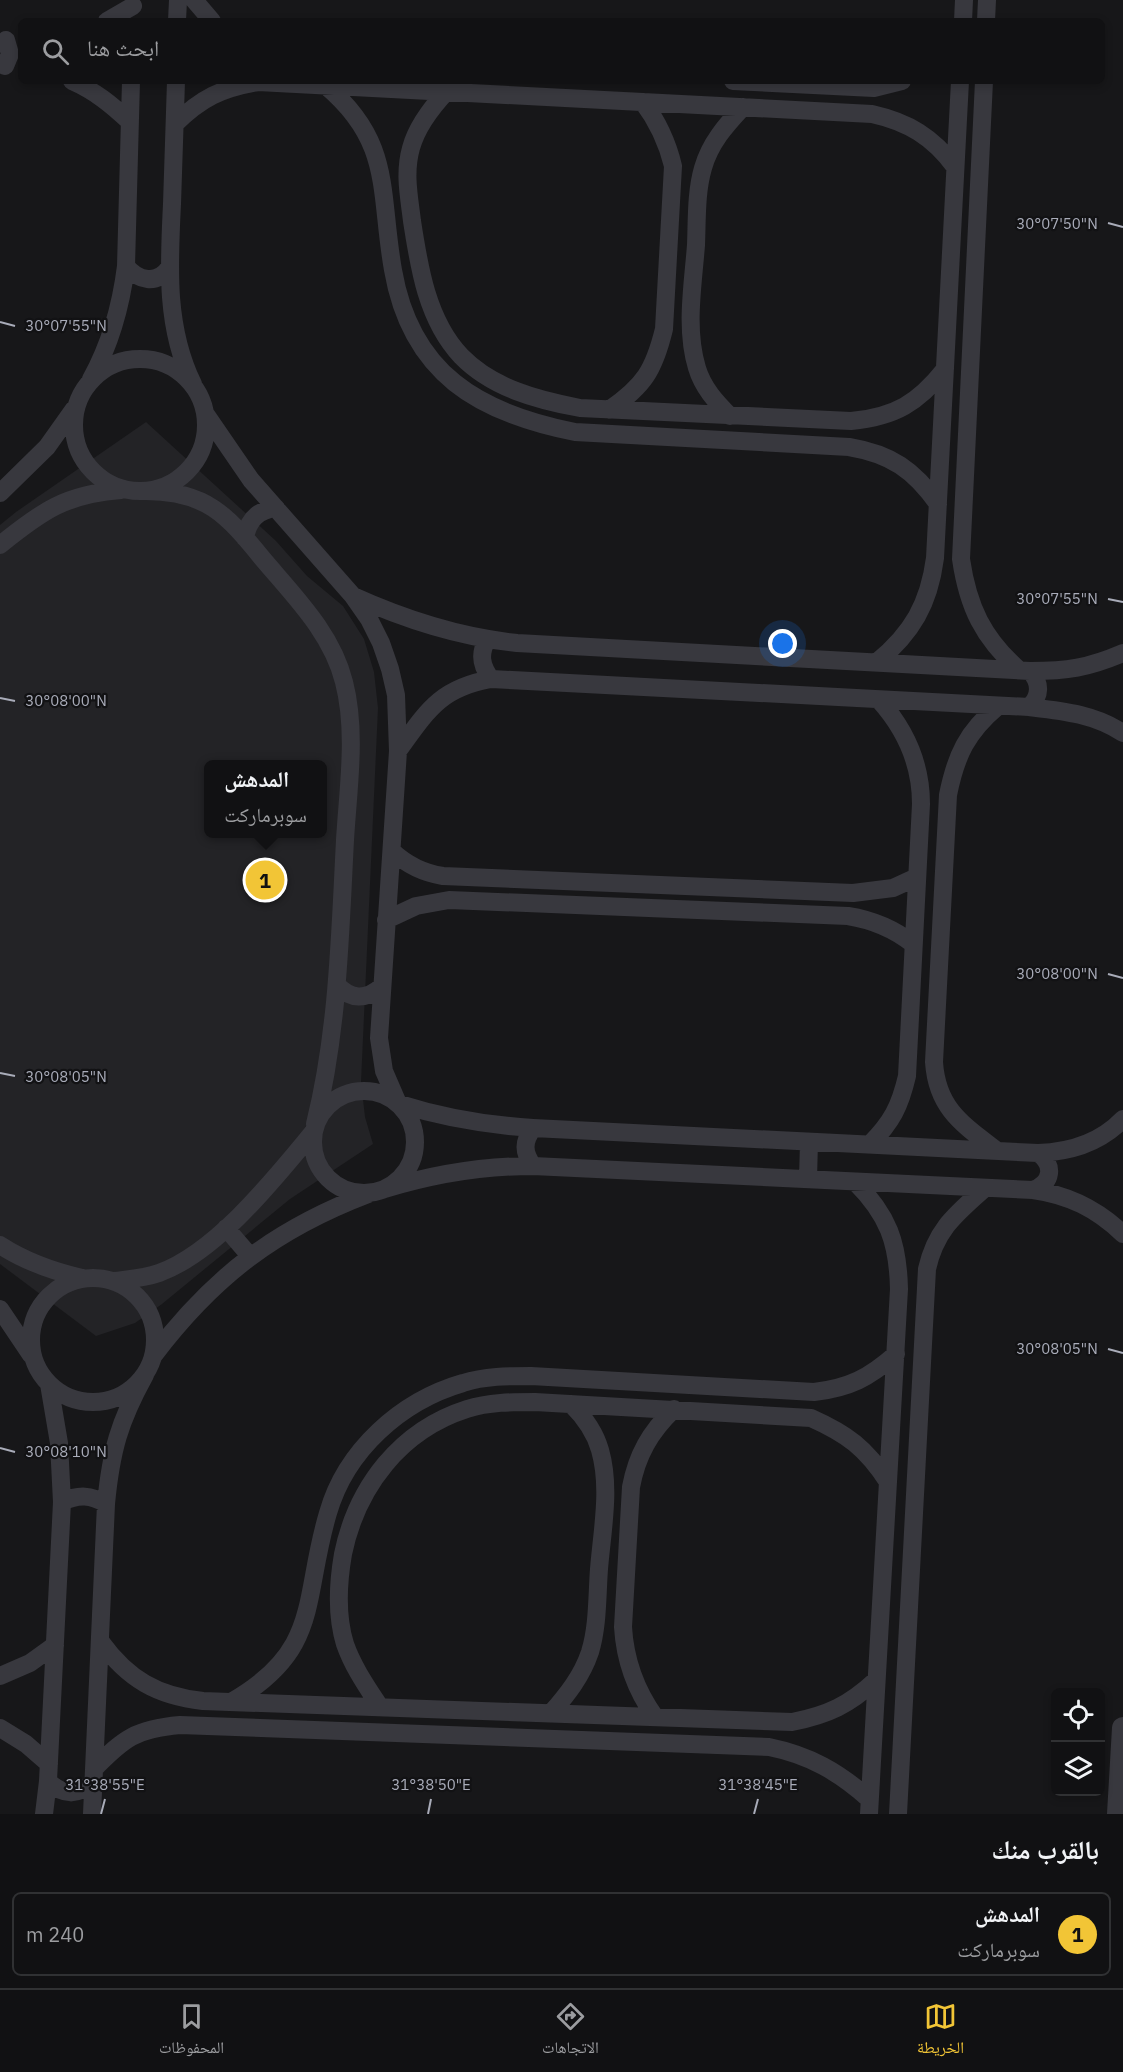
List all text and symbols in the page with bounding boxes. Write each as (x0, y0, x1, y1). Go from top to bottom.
search box (18, 18, 1105, 84)
text: ابحث هنا (87, 33, 159, 62)
icon: search (39, 35, 72, 68)
text: 30°07'50"N (1016, 214, 1098, 233)
text: 30°07'55"N (25, 316, 107, 335)
text: 30°07'55"N (1016, 589, 1098, 608)
your location (768, 629, 797, 658)
text: 30°08'00"N (25, 691, 107, 710)
popup (204, 760, 327, 838)
text: المدهش (224, 764, 289, 793)
text: سوبرماركت (224, 801, 307, 828)
pin: 1 (246, 858, 284, 902)
text: 30°08'00"N (1016, 964, 1098, 983)
text: 30°08'05"N (25, 1067, 107, 1086)
text: 30°08'05"N (1016, 1339, 1098, 1358)
text: 30°08'10"N (25, 1442, 107, 1461)
map controls (1051, 1688, 1105, 1796)
button: locate (1051, 1688, 1105, 1742)
button: layers (1051, 1742, 1105, 1796)
text: 31°38'55"E (65, 1775, 145, 1794)
text: 31°38'50"E (391, 1775, 471, 1794)
text: 31°38'45"E (718, 1775, 798, 1794)
text: بالقرب منك (991, 1832, 1099, 1866)
text: المدهش (975, 1899, 1040, 1928)
text: 240 m (26, 1921, 84, 1948)
text: 1 (1072, 1921, 1084, 1948)
text: سوبرماركت (957, 1936, 1040, 1963)
tab: المحفوظات (159, 2000, 224, 2063)
tab: الاتجاهات (542, 2000, 599, 2063)
tab: الخريطة (917, 2000, 964, 2063)

